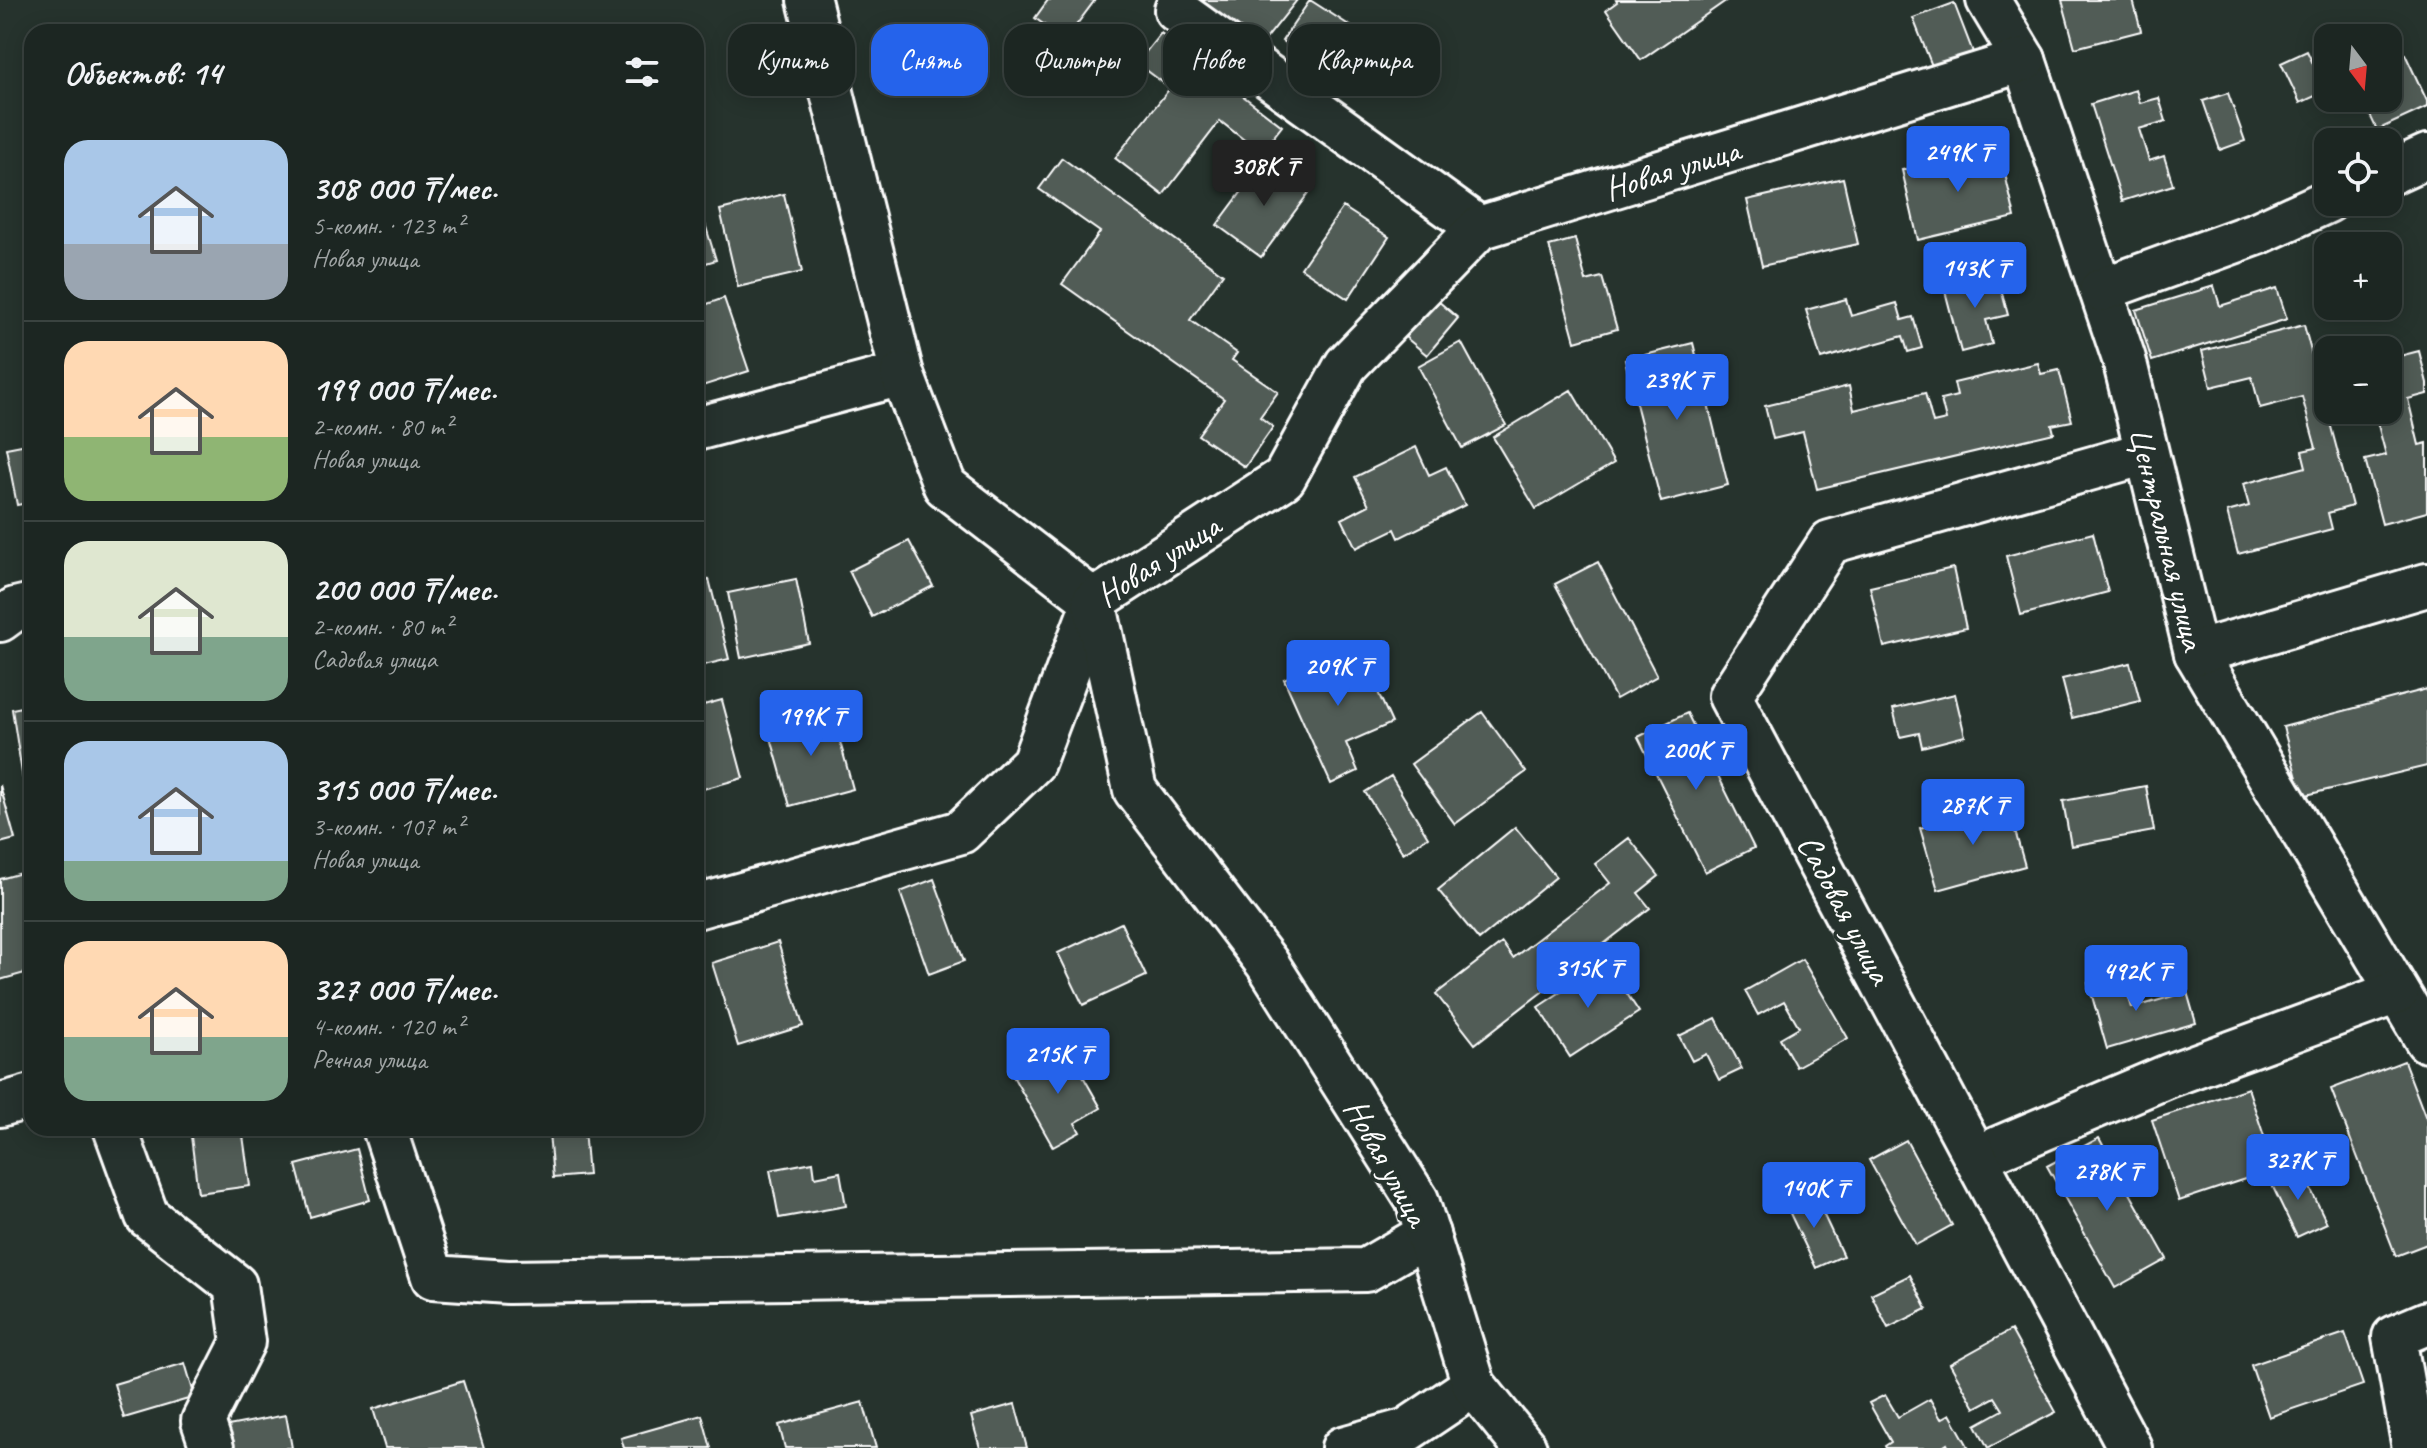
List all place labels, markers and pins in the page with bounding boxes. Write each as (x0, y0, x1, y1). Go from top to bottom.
pin: 249K ₸ (1893, 126, 2023, 194)
pin: 308K ₸ (1199, 140, 1329, 208)
pin: 143K ₸ (1910, 242, 2040, 310)
pin: 239K ₸ (1612, 354, 1742, 422)
pin: 209K ₸ (1273, 640, 1403, 708)
pin: 199K ₸ (746, 690, 876, 758)
pin: 200K ₸ (1631, 724, 1761, 792)
pin: 287K ₸ (1908, 779, 2038, 847)
pin: 315K ₸ (1523, 942, 1653, 1010)
pin: 492K ₸ (2071, 945, 2201, 1013)
pin: 215K ₸ (993, 1028, 1123, 1096)
pin: 327K ₸ (2233, 1134, 2363, 1202)
pin: 278K ₸ (2042, 1145, 2172, 1213)
pin: 140K ₸ (1749, 1162, 1879, 1230)

